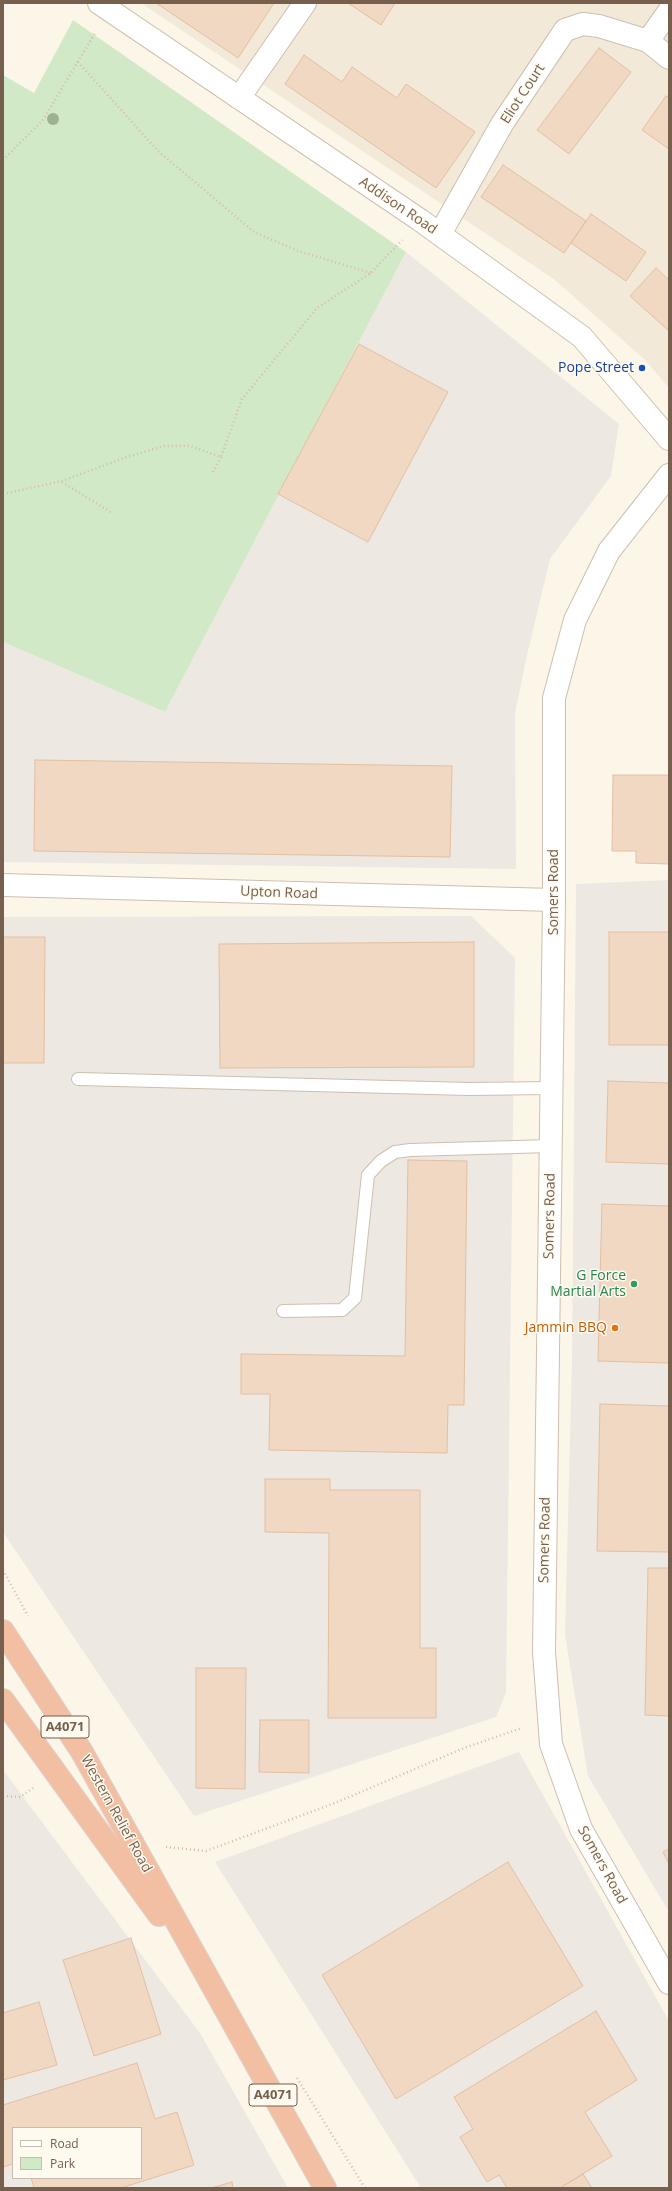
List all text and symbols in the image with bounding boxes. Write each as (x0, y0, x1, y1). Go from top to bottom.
street label: Eliot Court (497, 61, 549, 127)
street label: Addison Road (356, 174, 440, 238)
place label: Pope Street (558, 360, 634, 376)
marker: Pope Street (637, 363, 647, 373)
street label: Somers Road (546, 849, 562, 935)
street label: Upton Road (240, 883, 318, 903)
street label: Somers Road (541, 1173, 559, 1259)
place label: G Force Martial Arts (550, 1268, 626, 1300)
marker: G Force Martial Arts (629, 1279, 639, 1289)
place label: Jammin BBQ (525, 1320, 607, 1336)
marker: Jammin BBQ (610, 1323, 620, 1333)
street label: Somers Road (536, 1497, 554, 1583)
road number: A4071 (41, 1716, 89, 1738)
street label: Western Relief Road (77, 1752, 155, 1876)
street label: Somers Road (574, 1823, 630, 1907)
road number: A4071 (249, 2084, 297, 2106)
legend (12, 2127, 142, 2179)
text: Road (50, 2135, 79, 2152)
text: Park (50, 2155, 75, 2172)

